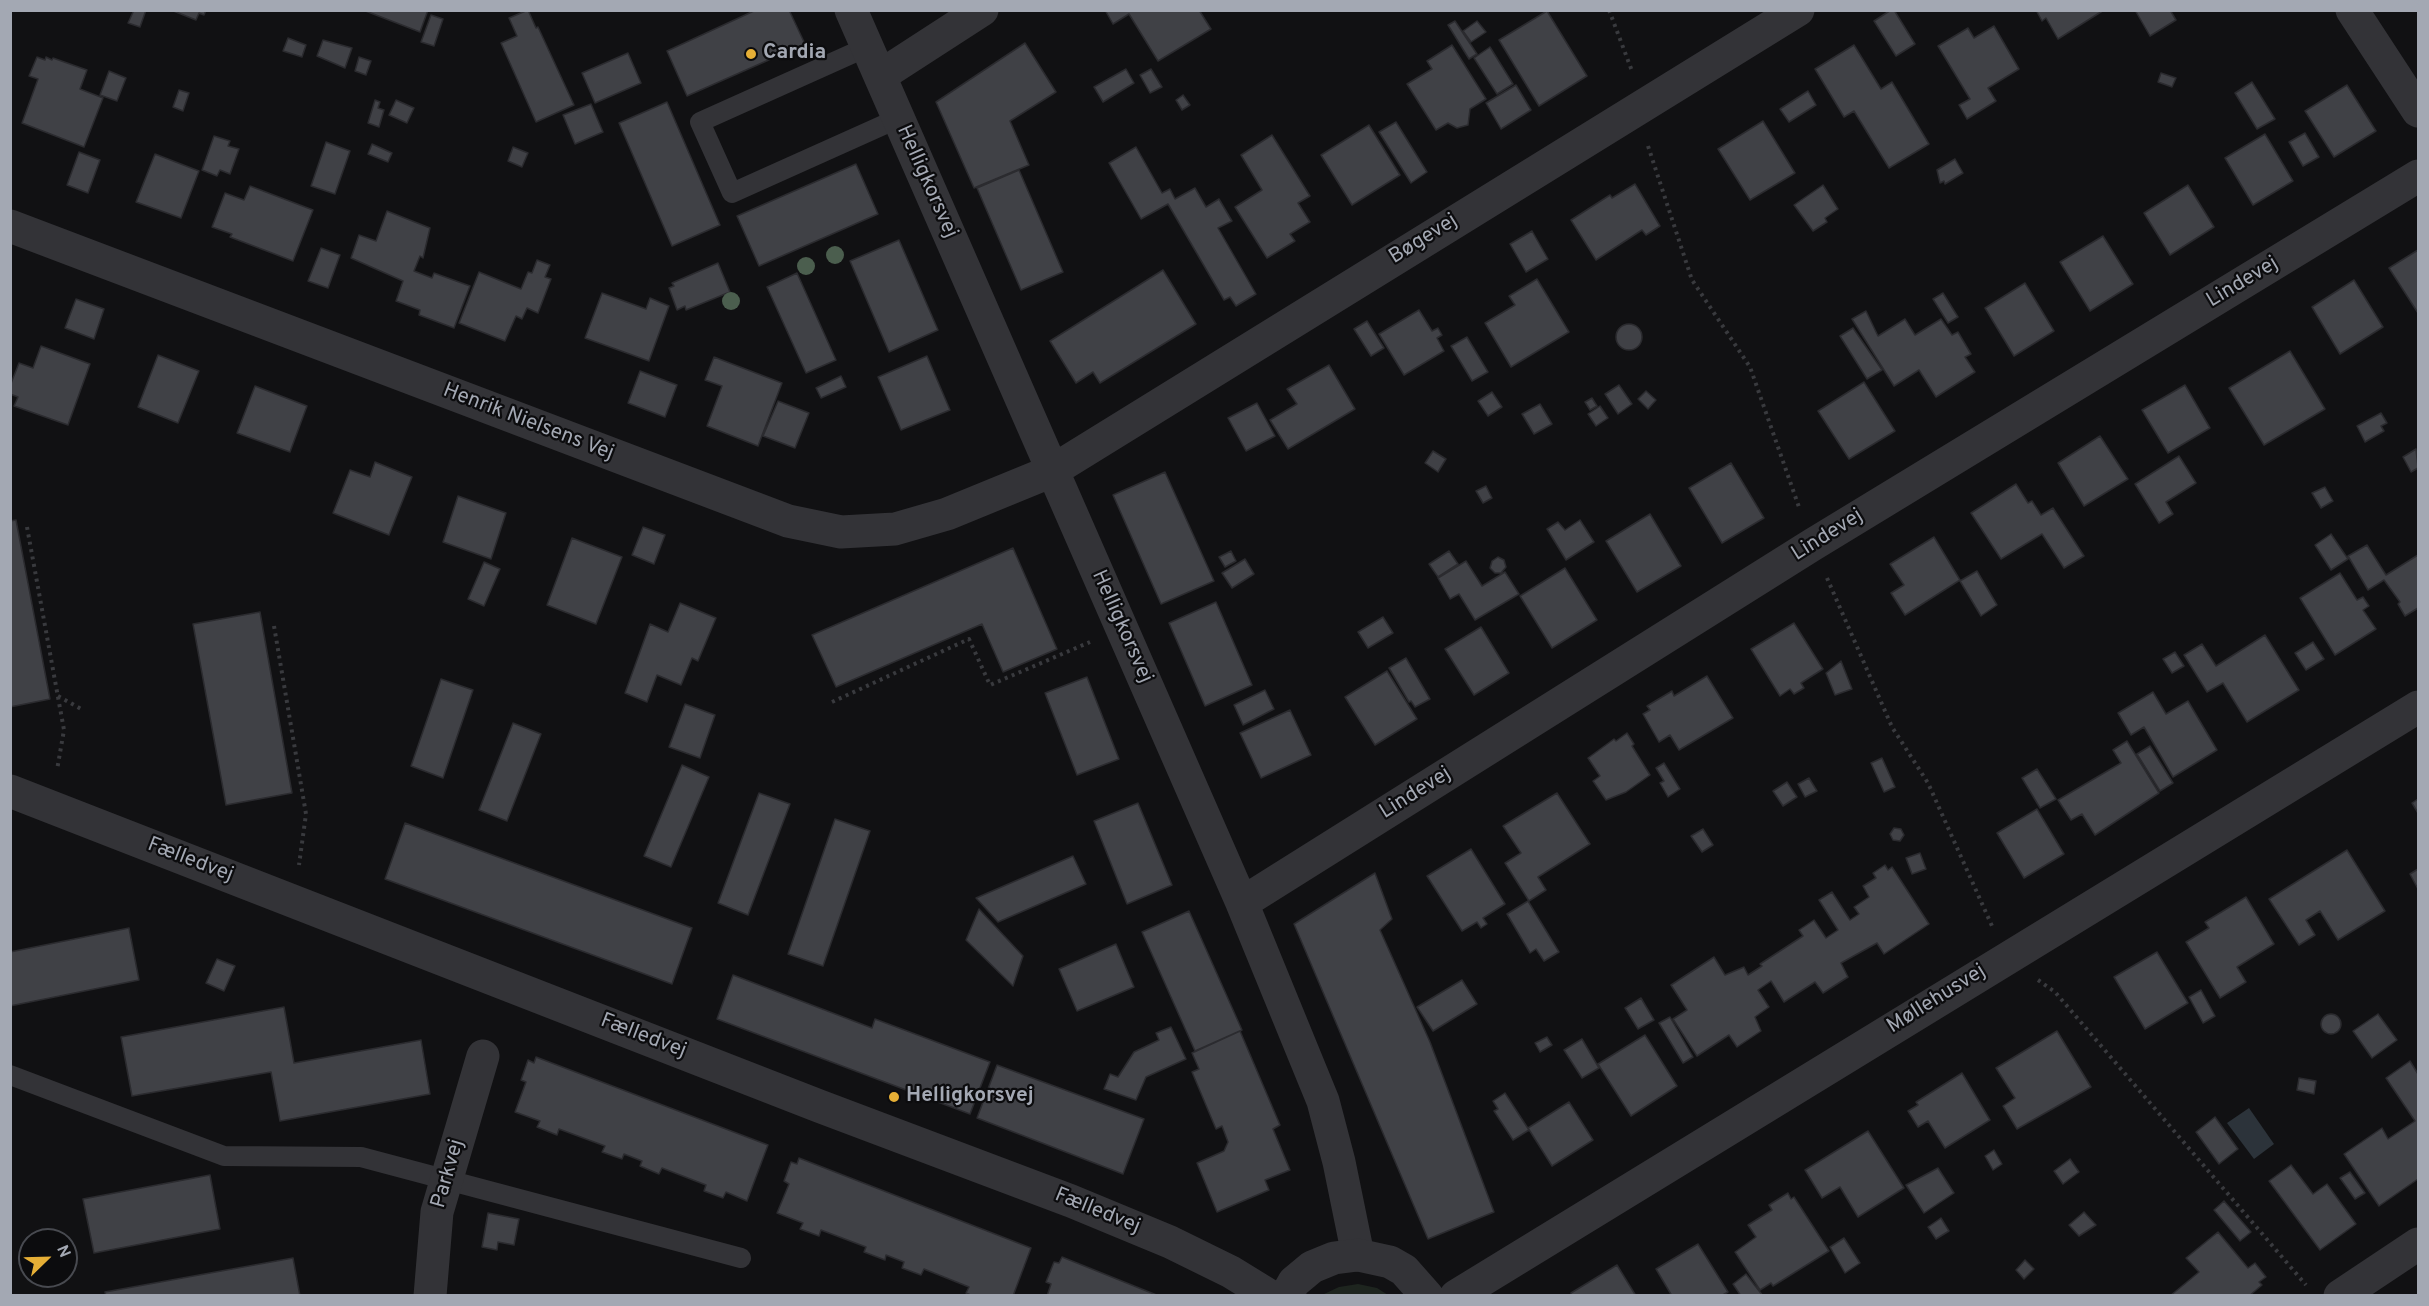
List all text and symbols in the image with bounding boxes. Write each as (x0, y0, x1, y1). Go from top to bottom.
place label: Cardia (763, 41, 826, 67)
marker: Cardia (744, 47, 758, 61)
street label: Helligkorsvej (890, 122, 962, 242)
street label: Bøgevej (1385, 209, 1463, 271)
street label: Lindevej (2203, 252, 2283, 314)
street label: Henrik Nielsens Vej (439, 379, 617, 467)
street label: Lindevej (1788, 504, 1868, 568)
street label: Helligkorsvej (1085, 567, 1157, 687)
street label: Lindevej (1376, 762, 1456, 826)
street label: Fælledvej (144, 833, 236, 889)
street label: Møllehusvej (1883, 960, 1991, 1040)
street label: Fælledvej (597, 1009, 689, 1065)
place label: Helligkorsvej (906, 1084, 1034, 1110)
marker: Helligkorsvej (887, 1090, 901, 1104)
street label: Parkvej (427, 1137, 471, 1211)
street label: Fælledvej (1051, 1183, 1143, 1241)
north arrow (18, 1228, 78, 1288)
text: N (51, 1243, 74, 1261)

